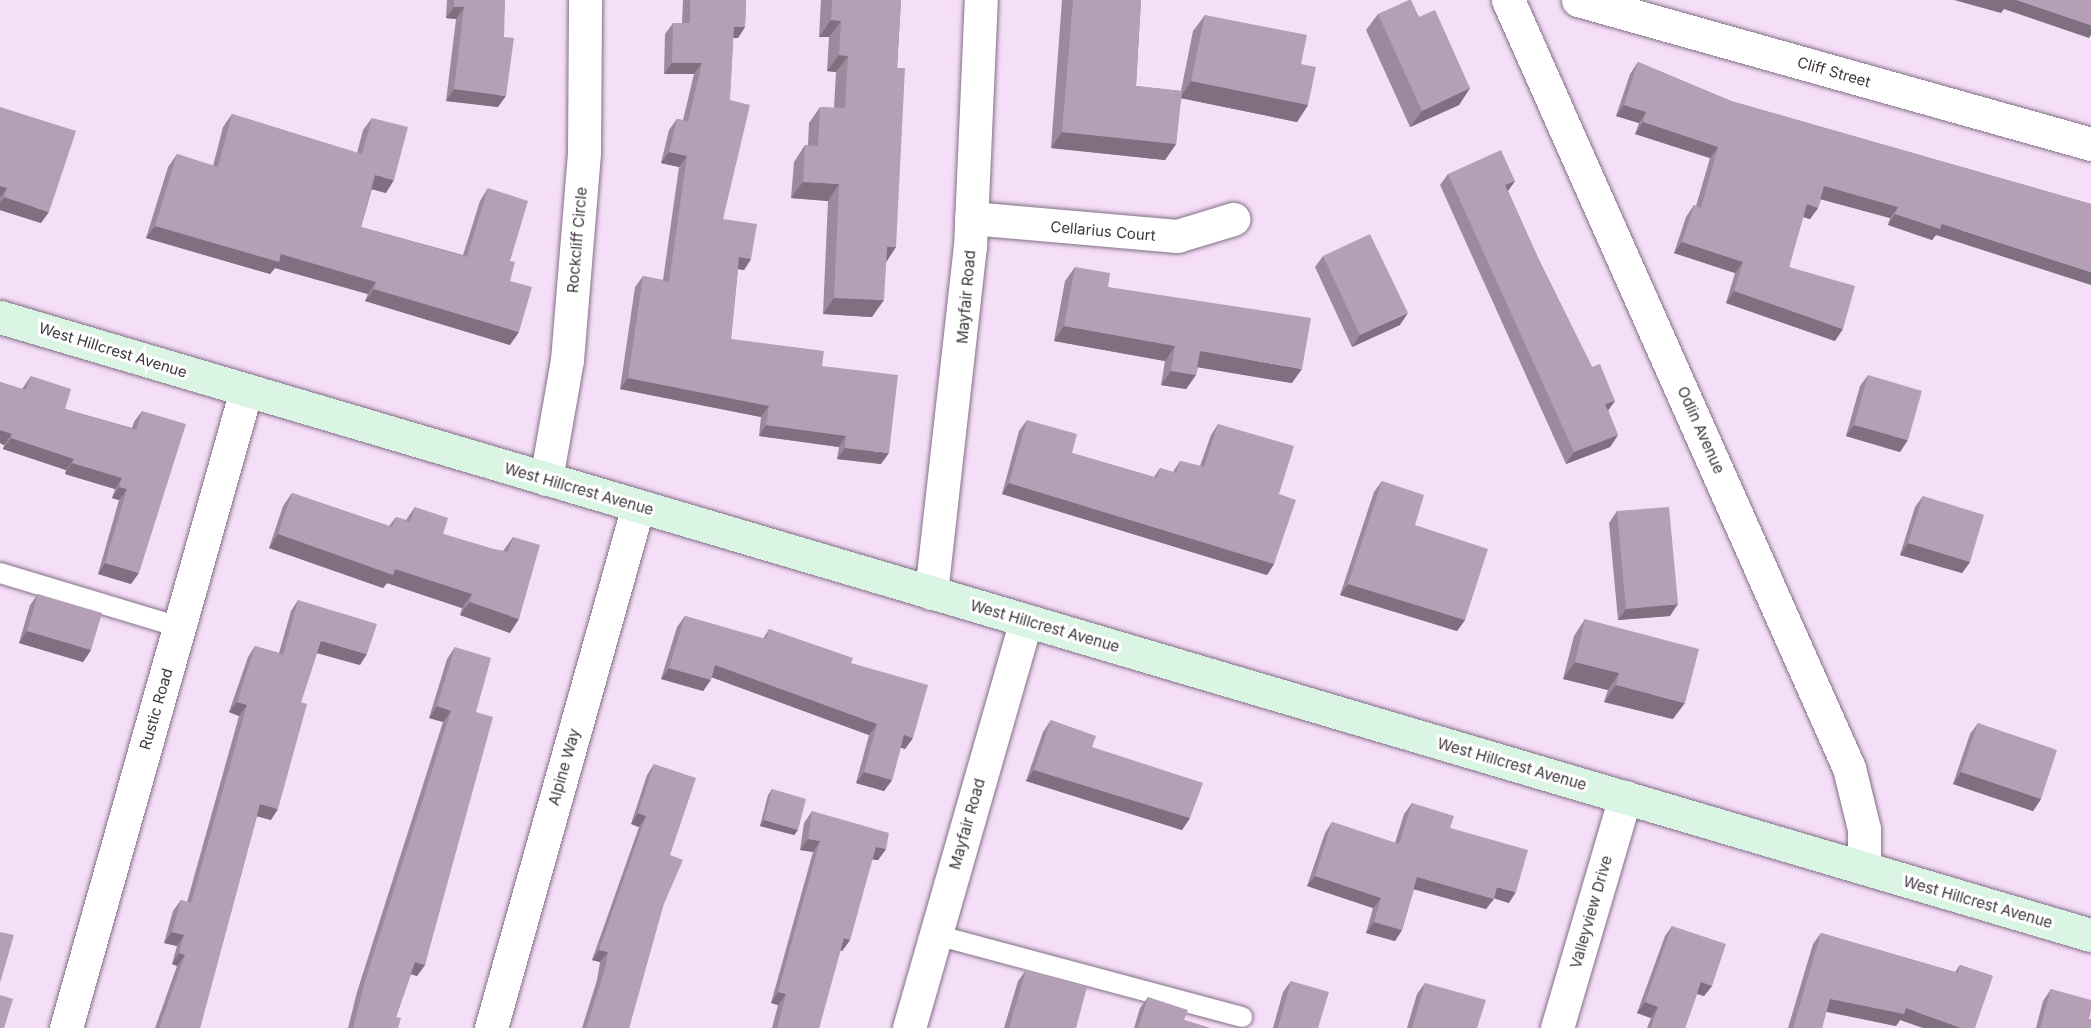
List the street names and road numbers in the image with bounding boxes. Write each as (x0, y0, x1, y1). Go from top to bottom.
street label: Cliff Street (1795, 53, 1873, 91)
street label: Rockcliff Circle (563, 186, 591, 294)
street label: Cellarius Court (1050, 217, 1156, 245)
street label: Mayfair Road (953, 249, 979, 345)
street label: West Hillcrest Avenue (37, 319, 189, 381)
street label: Odlin Avenue (1674, 384, 1728, 476)
street label: West Hillcrest Avenue (502, 459, 656, 519)
street label: West Hillcrest Avenue (968, 596, 1122, 656)
street label: Rustic Road (136, 666, 176, 752)
street label: Alpine Way (544, 726, 584, 808)
street label: West Hillcrest Avenue (1435, 734, 1589, 794)
street label: Mayfair Road (945, 776, 989, 872)
street label: Valleyview Drive (1566, 854, 1616, 970)
street label: West Hillcrest Avenue (1901, 872, 2055, 932)

